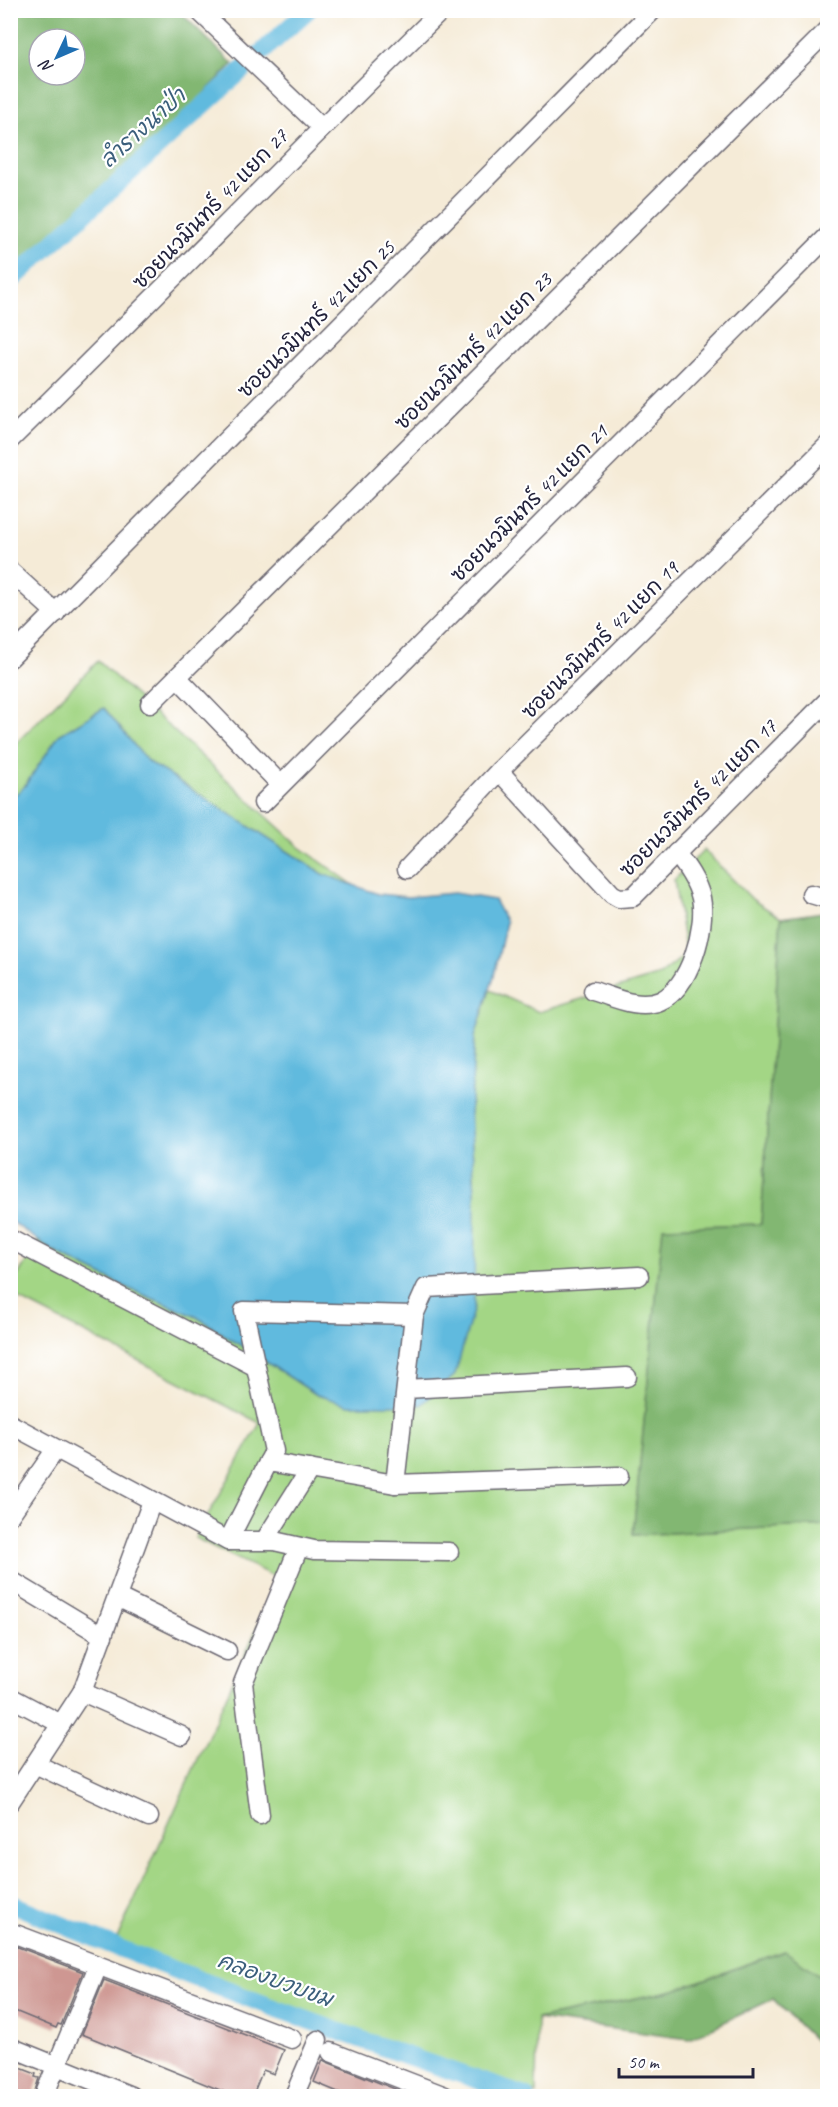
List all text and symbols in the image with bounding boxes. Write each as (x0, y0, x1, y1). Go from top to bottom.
north arrow (27, 27, 87, 87)
text: N (34, 54, 58, 77)
water label: ลำรางนาป่า (94, 81, 193, 174)
street label: ซอยนวมินทร์ 42 แยก 27 (127, 123, 294, 294)
street label: ซอยนวมินทร์ 42 แยก 25 (232, 234, 401, 403)
street label: ซอยนวมินทร์ 42 แยก 23 (389, 266, 558, 435)
street label: ซอยนวมินทร์ 42 แยก 21 (445, 418, 614, 587)
street label: ซอยนวมินทร์ 42 แยก 19 (516, 555, 685, 724)
street label: ซอยนวมินทร์ 42 แยก 17 (614, 713, 783, 882)
water label: คลองบวบขม (214, 1946, 338, 2014)
scale bar (619, 2041, 752, 2079)
text: 50 m (628, 2051, 661, 2073)

